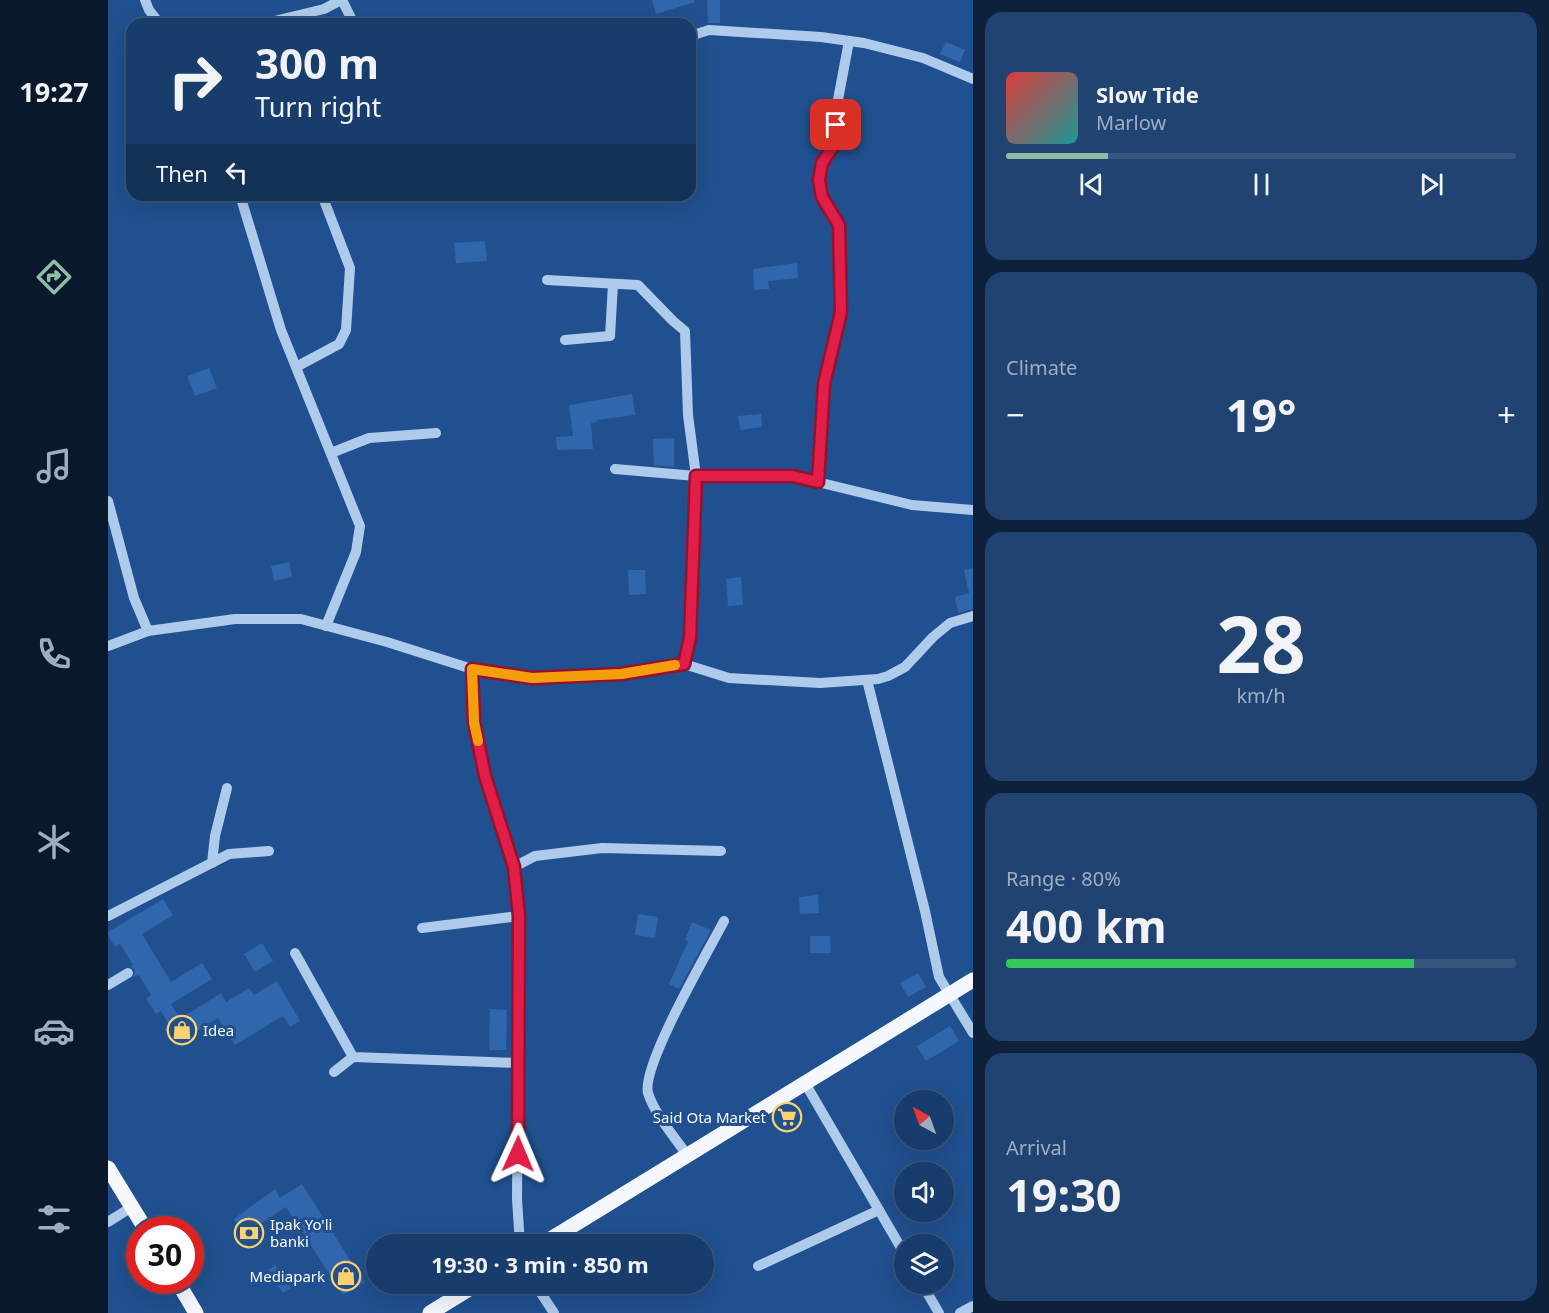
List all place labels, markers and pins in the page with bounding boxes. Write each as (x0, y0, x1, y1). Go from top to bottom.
pin (810, 99, 861, 150)
shop icon: Idea (166, 1014, 198, 1046)
place label: Idea (203, 1020, 234, 1040)
supermarket icon: Said Ota Market (771, 1101, 803, 1133)
place label: Said Ota Market (653, 1107, 767, 1127)
place label: Ipak Yo'li banki (270, 1214, 332, 1251)
bank icon: Ipak Yo'li banki (233, 1217, 265, 1249)
shop icon: Mediapark (330, 1260, 362, 1292)
place label: Mediapark (250, 1266, 325, 1286)

